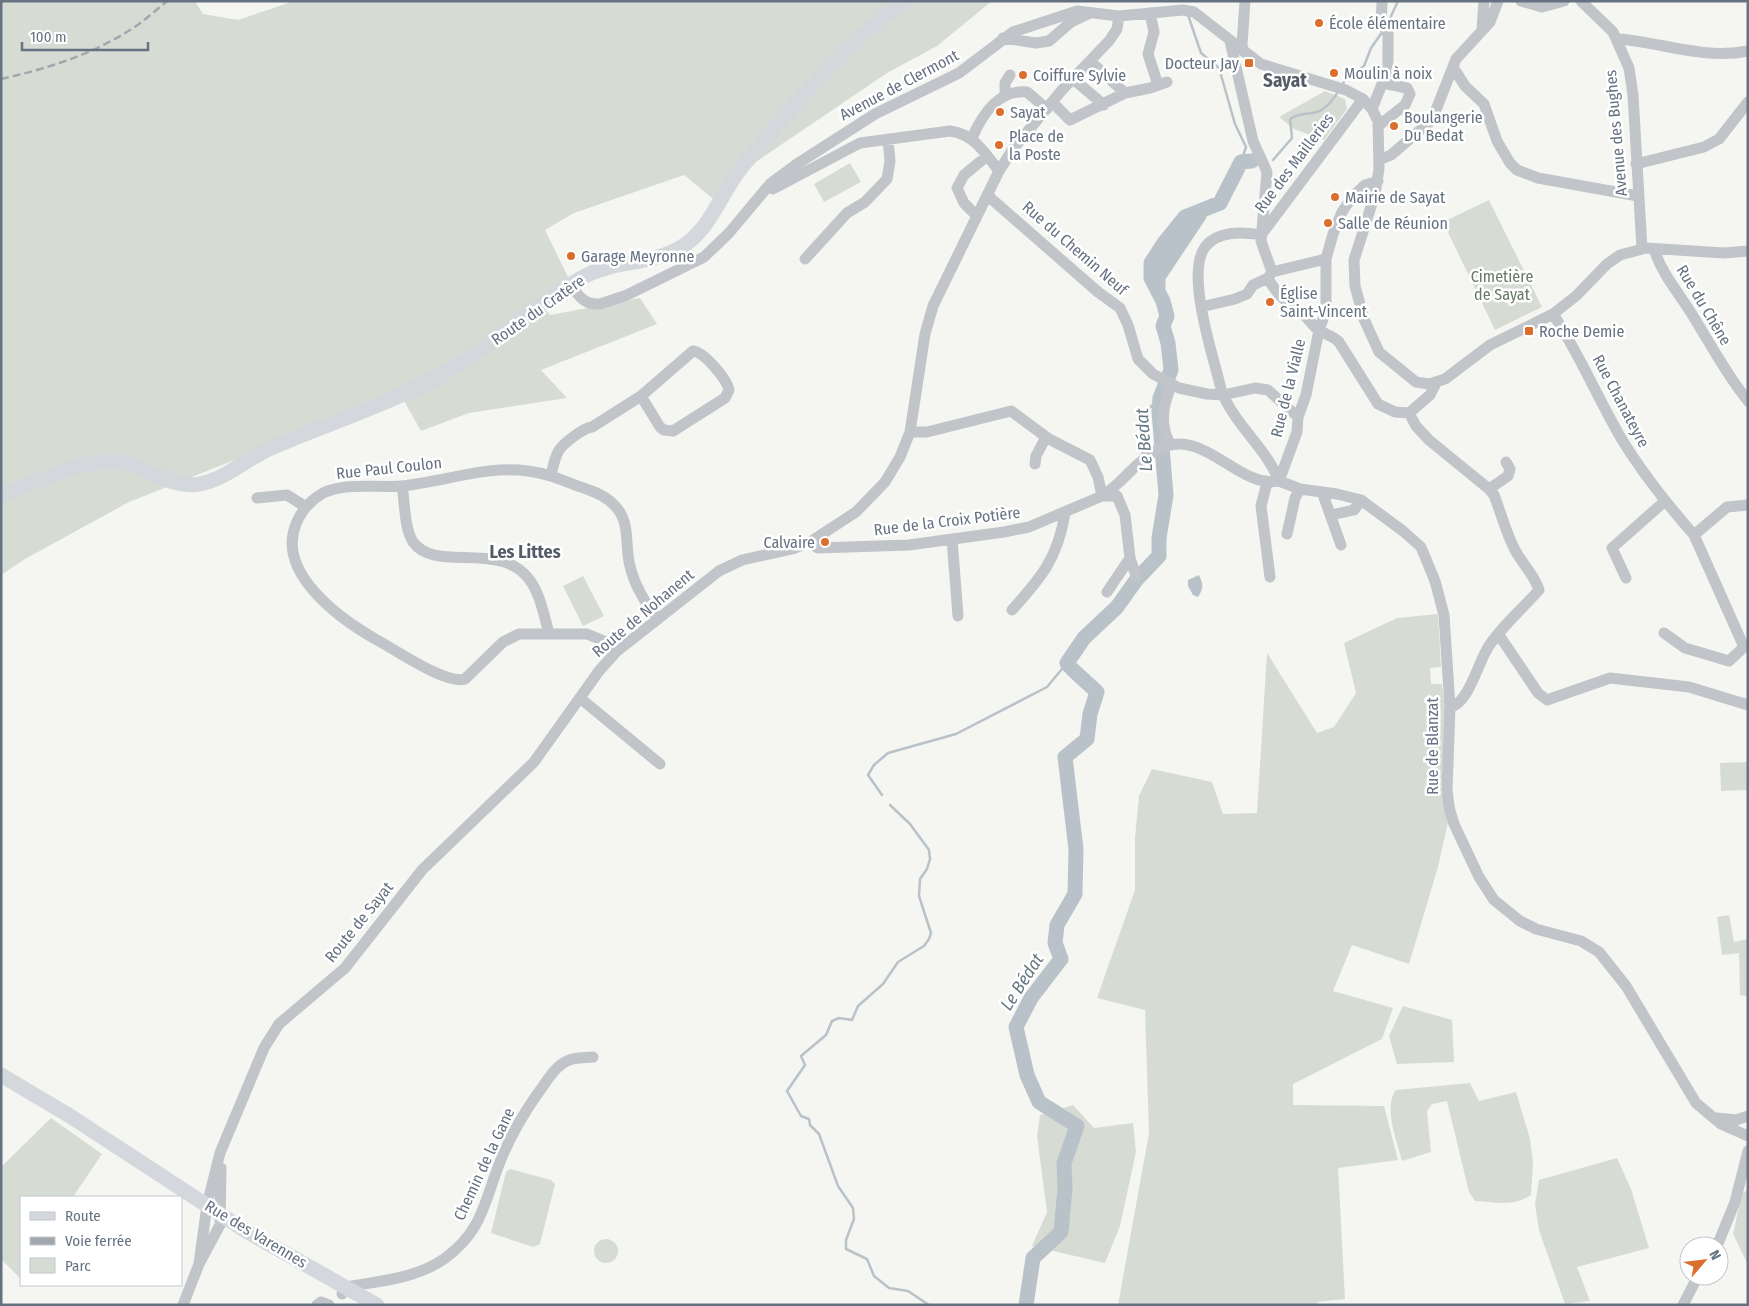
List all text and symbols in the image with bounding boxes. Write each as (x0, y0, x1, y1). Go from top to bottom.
place label: École élémentaire (1329, 14, 1446, 33)
marker: École élémentaire (1313, 17, 1325, 29)
scale bar (22, 20, 149, 52)
text: 100 m (30, 28, 67, 46)
street label: Avenue de Clermont (836, 45, 962, 124)
place label: Docteur Jay (1165, 54, 1240, 73)
marker: Docteur Jay (1243, 57, 1255, 69)
place label: Moulin à noix (1344, 64, 1432, 83)
place label: Coiffure Sylvie (1033, 66, 1126, 85)
marker: Moulin à noix (1328, 67, 1340, 79)
marker: Coiffure Sylvie (1017, 69, 1029, 81)
district label: Sayat (1263, 69, 1307, 92)
street label: Avenue des Bughes (1601, 69, 1631, 197)
place label: Sayat (1010, 103, 1046, 122)
marker: Sayat (994, 106, 1006, 118)
place label: Boulangerie Du Bedat (1404, 108, 1483, 145)
street label: Rue des Mailleries (1250, 109, 1338, 217)
marker: Boulangerie Du Bedat (1388, 120, 1400, 132)
place label: Place de la Poste (1009, 127, 1064, 164)
marker: Place de la Poste (993, 139, 1005, 151)
place label: Mairie de Sayat (1345, 188, 1446, 207)
marker: Mairie de Sayat (1329, 191, 1341, 203)
street label: Rue du Chemin Neuf (1019, 197, 1132, 300)
place label: Salle de Réunion (1338, 214, 1448, 233)
marker: Salle de Réunion (1322, 217, 1334, 229)
place label: Garage Meyronne (581, 247, 694, 266)
marker: Garage Meyronne (565, 250, 577, 262)
street label: Rue du Chêne (1673, 261, 1735, 349)
park label: Cimetière de Sayat (1471, 267, 1533, 304)
street label: Route du Cratère (488, 271, 588, 349)
place label: Église Saint-Vincent (1280, 284, 1368, 321)
marker: Église Saint-Vincent (1264, 296, 1276, 308)
place label: Roche Demie (1539, 322, 1624, 341)
marker: Roche Demie (1523, 325, 1535, 337)
street label: Rue de la Vialle (1267, 337, 1309, 439)
street label: Rue Chanateyre (1589, 351, 1653, 451)
water label: Le Bédat (1131, 408, 1157, 472)
street label: Rue Paul Coulon (335, 453, 443, 483)
street label: Rue de la Croix Potière (873, 503, 1021, 539)
place label: Calvaire (763, 533, 815, 552)
marker: Calvaire (819, 536, 831, 548)
district label: Les Littes (489, 541, 561, 563)
street label: Route de Nohanent (588, 565, 698, 661)
street label: Rue de Blanzat (1423, 697, 1442, 795)
street label: Route de Sayat (321, 877, 398, 966)
water label: Le Bédat (996, 949, 1049, 1015)
street label: Chemin de la Gane (450, 1105, 518, 1223)
legend (20, 1196, 182, 1286)
street label: Rue des Varennes (201, 1196, 311, 1272)
text: Route (65, 1207, 101, 1225)
text: Voie ferrée (65, 1232, 132, 1250)
north arrow (1679, 1236, 1729, 1286)
text: N (1706, 1247, 1725, 1263)
text: Parc (65, 1257, 91, 1275)

